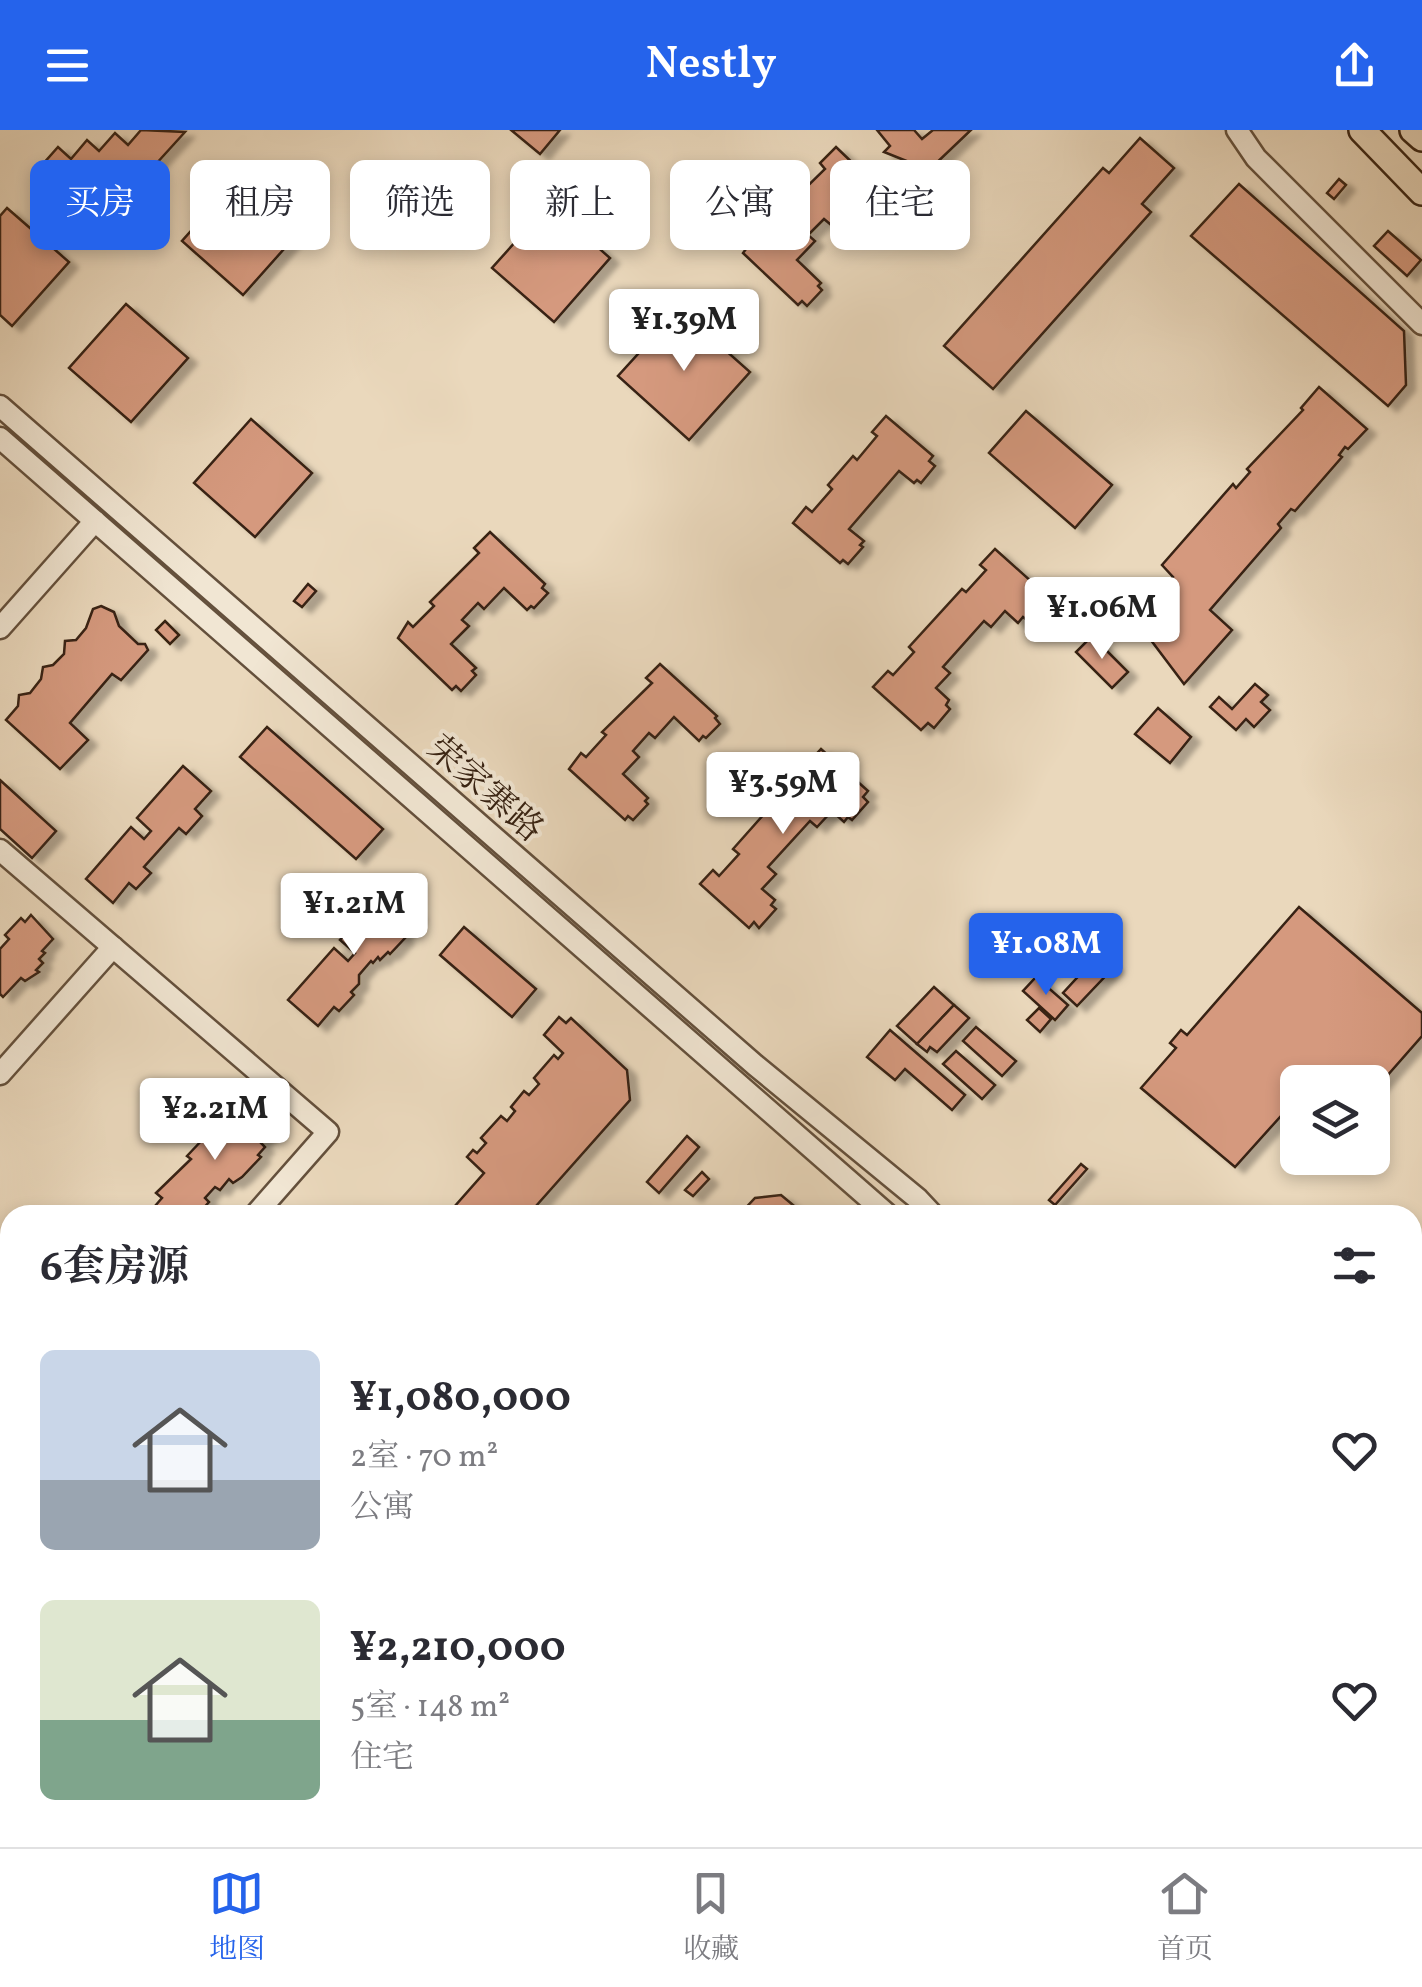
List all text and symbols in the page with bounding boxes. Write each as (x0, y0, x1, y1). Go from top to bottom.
text: Nestly (645, 34, 777, 97)
icon: menu (40, 38, 95, 93)
icon: share (1327, 38, 1382, 93)
chip: 买房 (30, 160, 170, 250)
chip: 租房 (190, 160, 330, 250)
chip: 筛选 (350, 160, 490, 250)
chip: 新上 (510, 160, 650, 250)
chip: 公寓 (670, 160, 810, 250)
chip: 住宅 (830, 160, 970, 250)
pin: ¥1.39M (603, 289, 765, 374)
text: ¥1.39M (631, 299, 737, 343)
pin: ¥1.06M (1021, 577, 1183, 662)
text: ¥1.06M (1047, 587, 1157, 631)
street label: 荣家寨路 (415, 726, 553, 854)
pin: ¥3.59M (702, 752, 864, 837)
text: ¥3.59M (729, 762, 838, 806)
pin: ¥1.21M (273, 873, 435, 958)
text: ¥1.21M (303, 883, 405, 927)
pin: ¥1.08M (965, 913, 1127, 998)
text: ¥1.08M (991, 923, 1101, 967)
map controls (1280, 1065, 1390, 1175)
button: layers (1280, 1065, 1390, 1175)
pin: ¥2.21M (134, 1078, 296, 1163)
text: ¥2.21M (162, 1088, 268, 1132)
icon: filters (1327, 1238, 1382, 1293)
text: 6套房源 (40, 1240, 189, 1299)
text: ¥1,080,000 (350, 1370, 571, 1429)
icon: home (120, 1390, 240, 1510)
icon: heart (1327, 1423, 1382, 1478)
text: 2室 · 70 m² (350, 1436, 498, 1480)
text: 公寓 (350, 1487, 414, 1531)
text: ¥2,210,000 (350, 1620, 566, 1679)
icon: home (120, 1640, 240, 1760)
icon: heart (1327, 1673, 1382, 1728)
text: 5室 · 148 m² (350, 1686, 510, 1730)
text: 住宅 (350, 1737, 414, 1781)
tab: 地图 (209, 1866, 265, 1970)
tab: 收藏 (683, 1866, 739, 1970)
tab: 首页 (1157, 1866, 1213, 1970)

